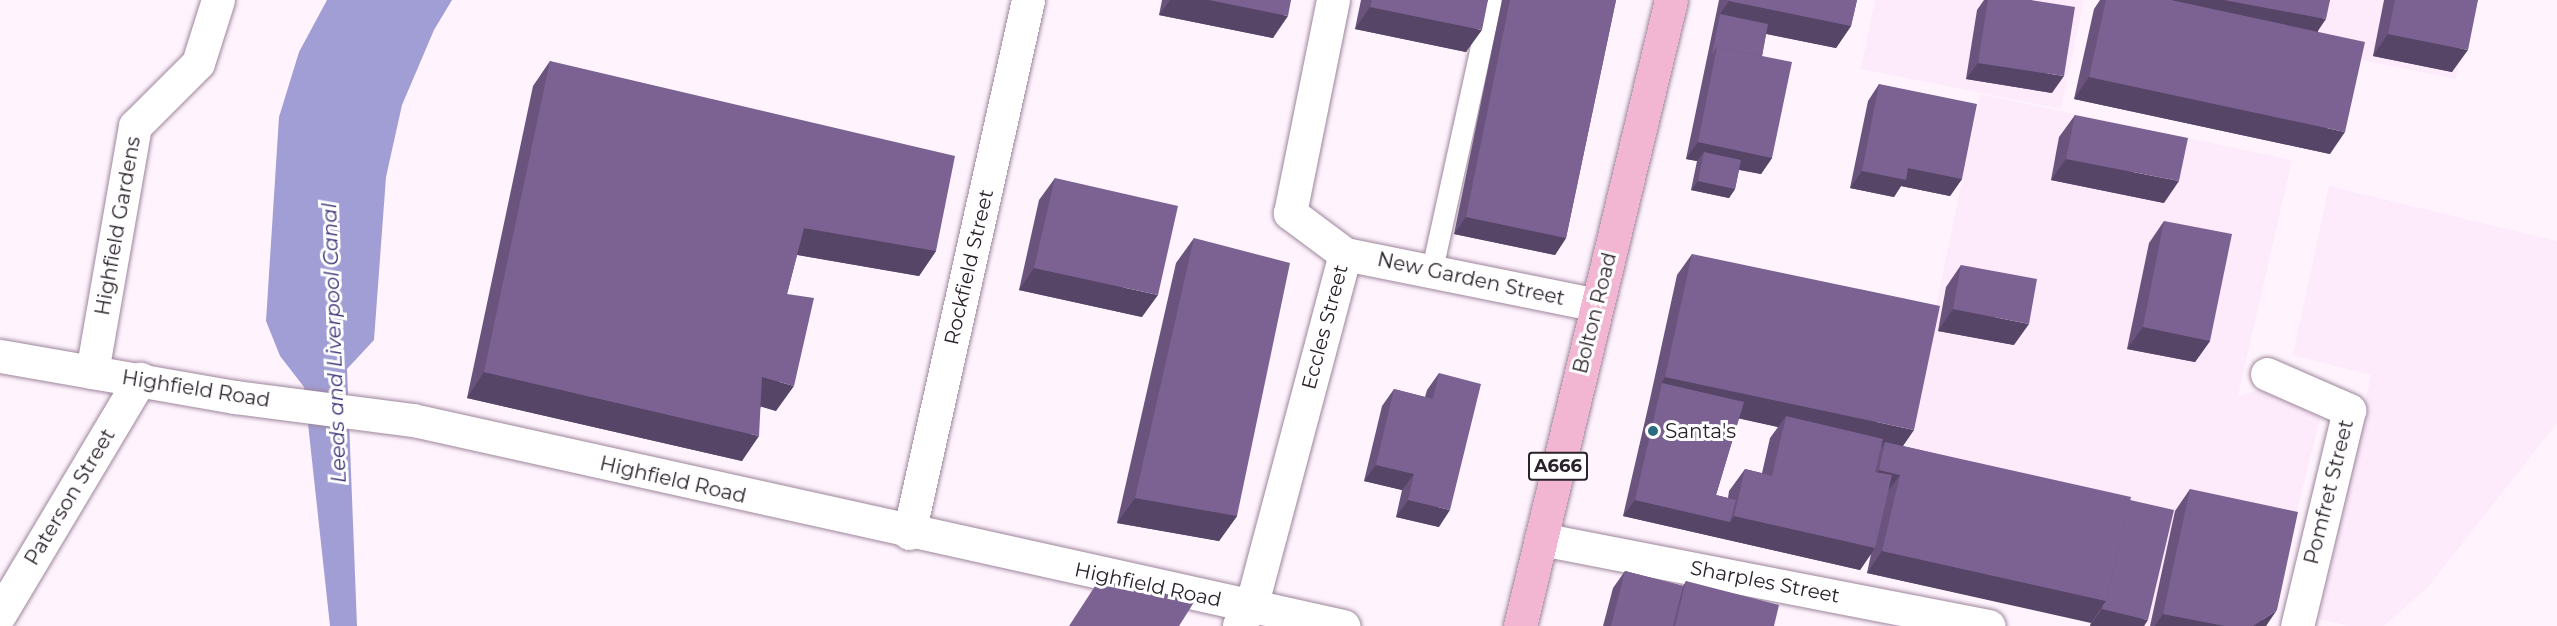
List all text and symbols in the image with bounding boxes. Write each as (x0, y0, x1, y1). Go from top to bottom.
street label: Highfield Gardens (90, 135, 146, 317)
street label: Rockfield Street (939, 187, 999, 347)
water label: Leeds and Liverpool Canal (317, 202, 351, 484)
street label: New Garden Street (1375, 247, 1567, 311)
street label: Bolton Road (1568, 250, 1622, 376)
street label: Eccles Street (1297, 262, 1353, 392)
street label: Highfield Road (120, 365, 272, 413)
street label: Pomfret Street (2299, 417, 2359, 567)
place label: Santa's (1665, 419, 1736, 443)
street label: Paterson Street (20, 424, 120, 570)
marker: Santa's (1646, 424, 1660, 438)
street label: Highfield Road (597, 451, 749, 509)
road number: A666 (1528, 451, 1588, 481)
street label: Sharples Street (1688, 556, 1842, 608)
street label: Highfield Road (1072, 558, 1224, 612)

